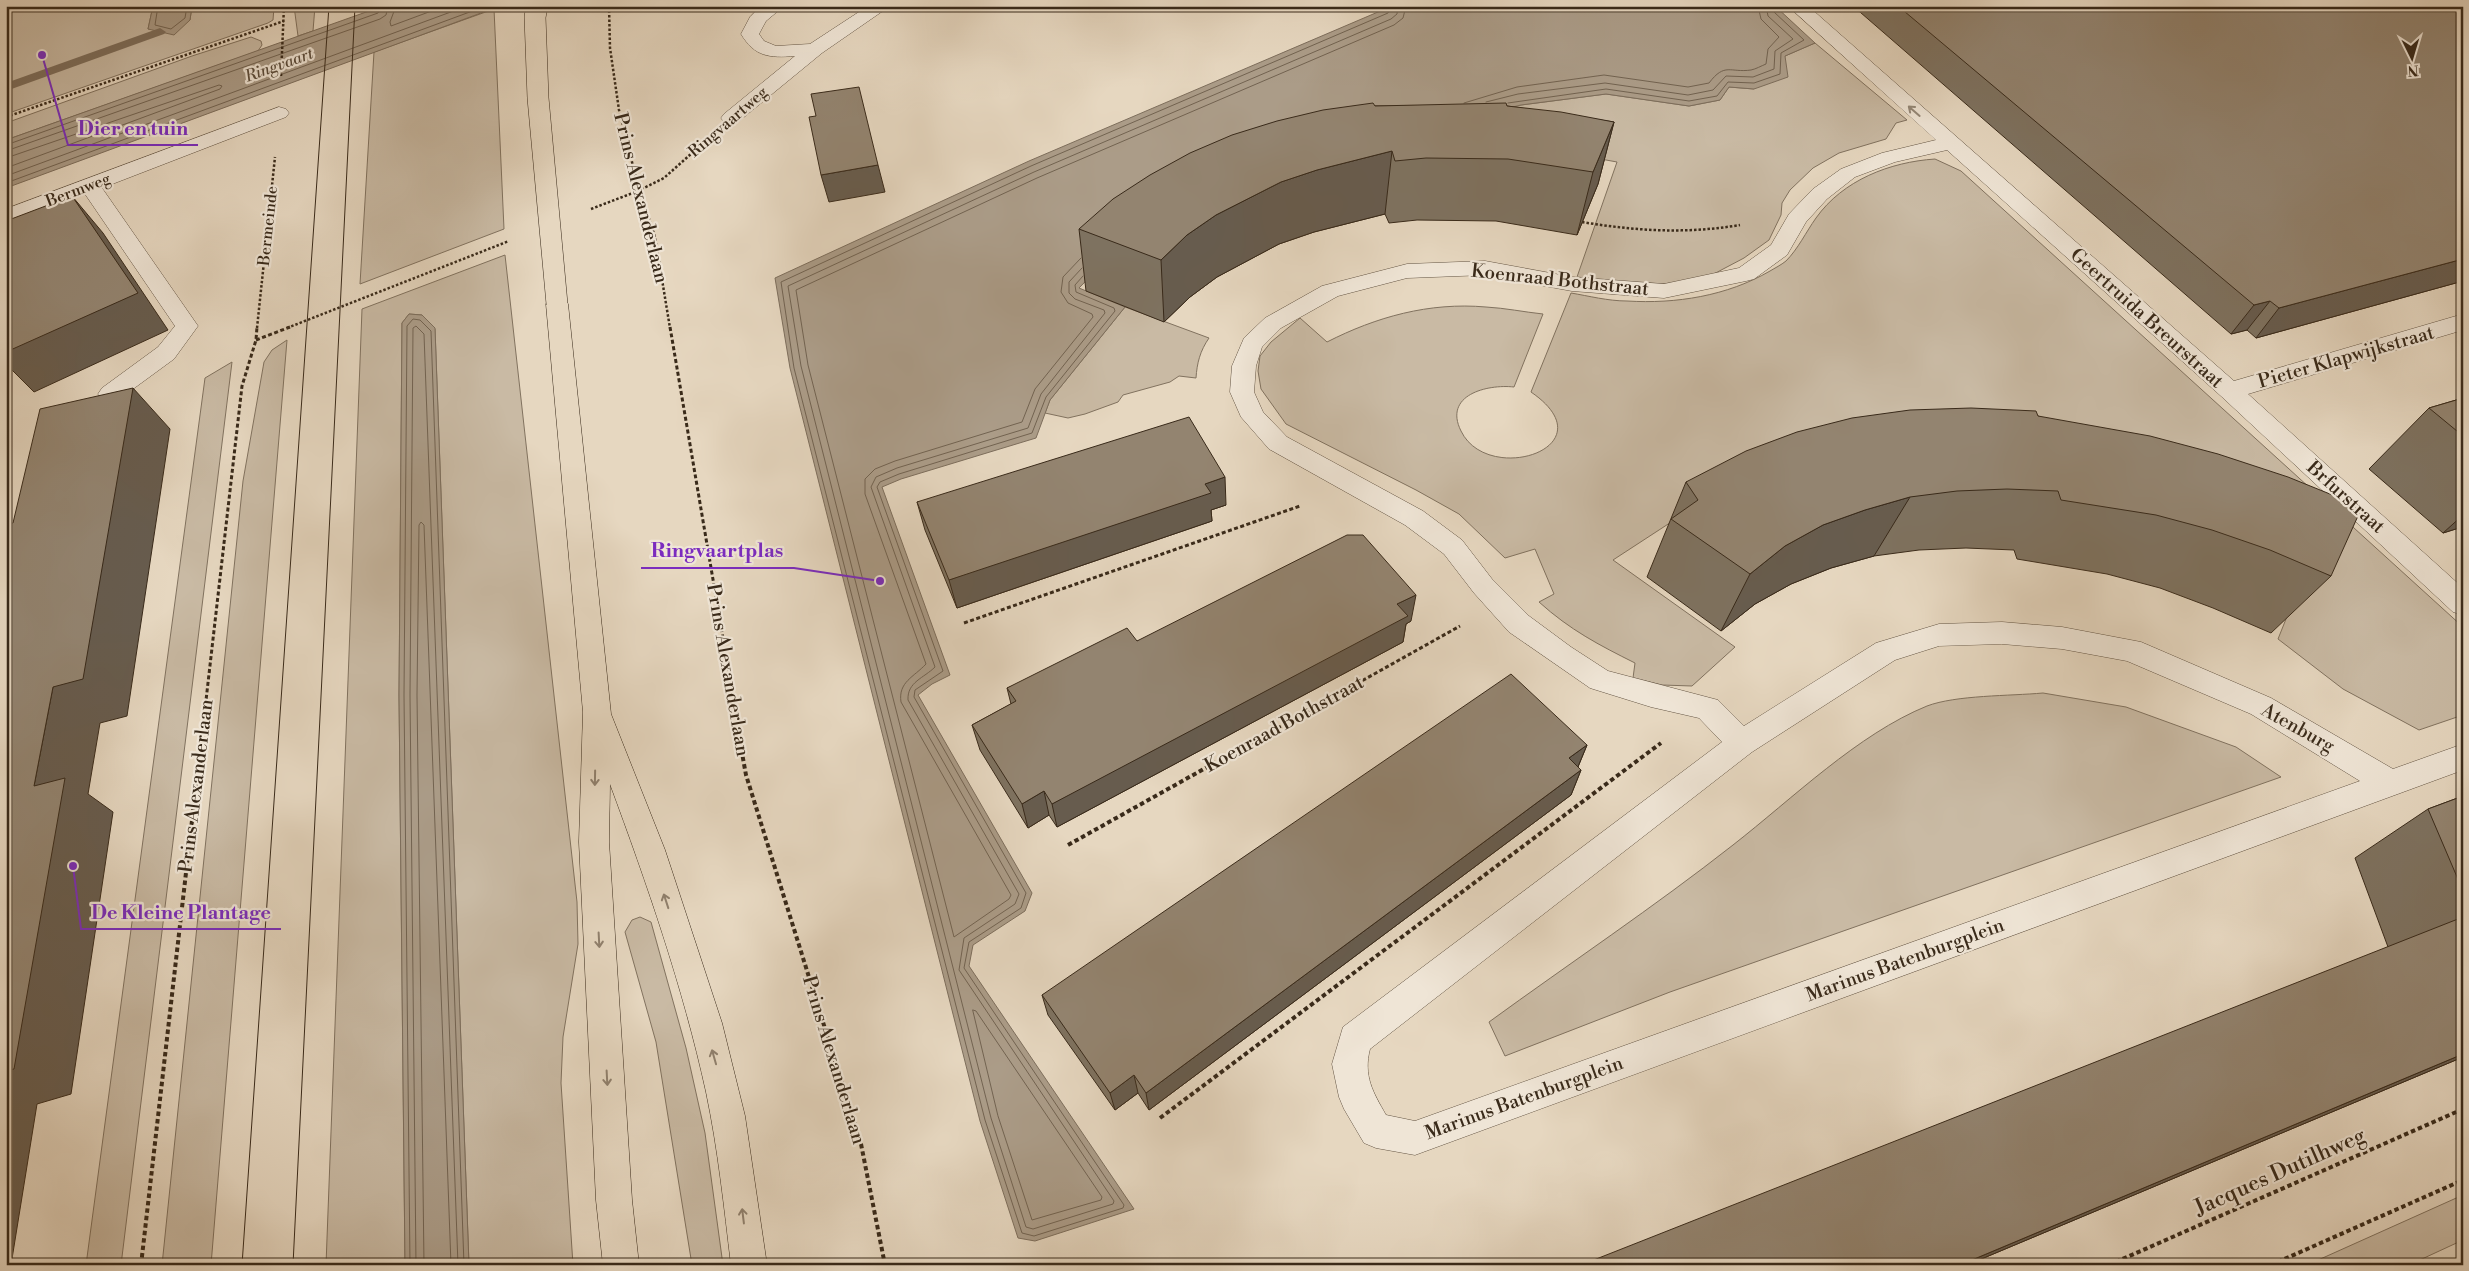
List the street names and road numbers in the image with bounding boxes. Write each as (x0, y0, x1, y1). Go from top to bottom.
street label: Ringvaartweg (684, 82, 772, 162)
street label: Prins Alexanderlaan (608, 110, 674, 286)
street label: Bermweg (42, 168, 114, 212)
street label: Bermeinde (254, 185, 282, 268)
street label: Geertruida Breurstraat (2065, 243, 2229, 393)
street label: Koenraad Bothstraat (1470, 259, 1650, 301)
street label: Pieter Klapwijkstraat (2255, 320, 2437, 394)
street label: Brfurstraat (2301, 455, 2390, 539)
street label: Prins Alexanderlaan (701, 582, 755, 758)
street label: Koenraad Bothstraat (1200, 670, 1368, 778)
street label: Prins Alexanderlaan (173, 698, 219, 874)
street label: Atenburg (2256, 698, 2339, 758)
street label: Marinus Batenburgplein (1802, 913, 2008, 1007)
street label: Prins Alexanderlaan (797, 973, 871, 1147)
street label: Marinus Batenburgplein (1421, 1051, 1627, 1145)
street label: Jacques Dutilhweg (2189, 1122, 2370, 1222)

